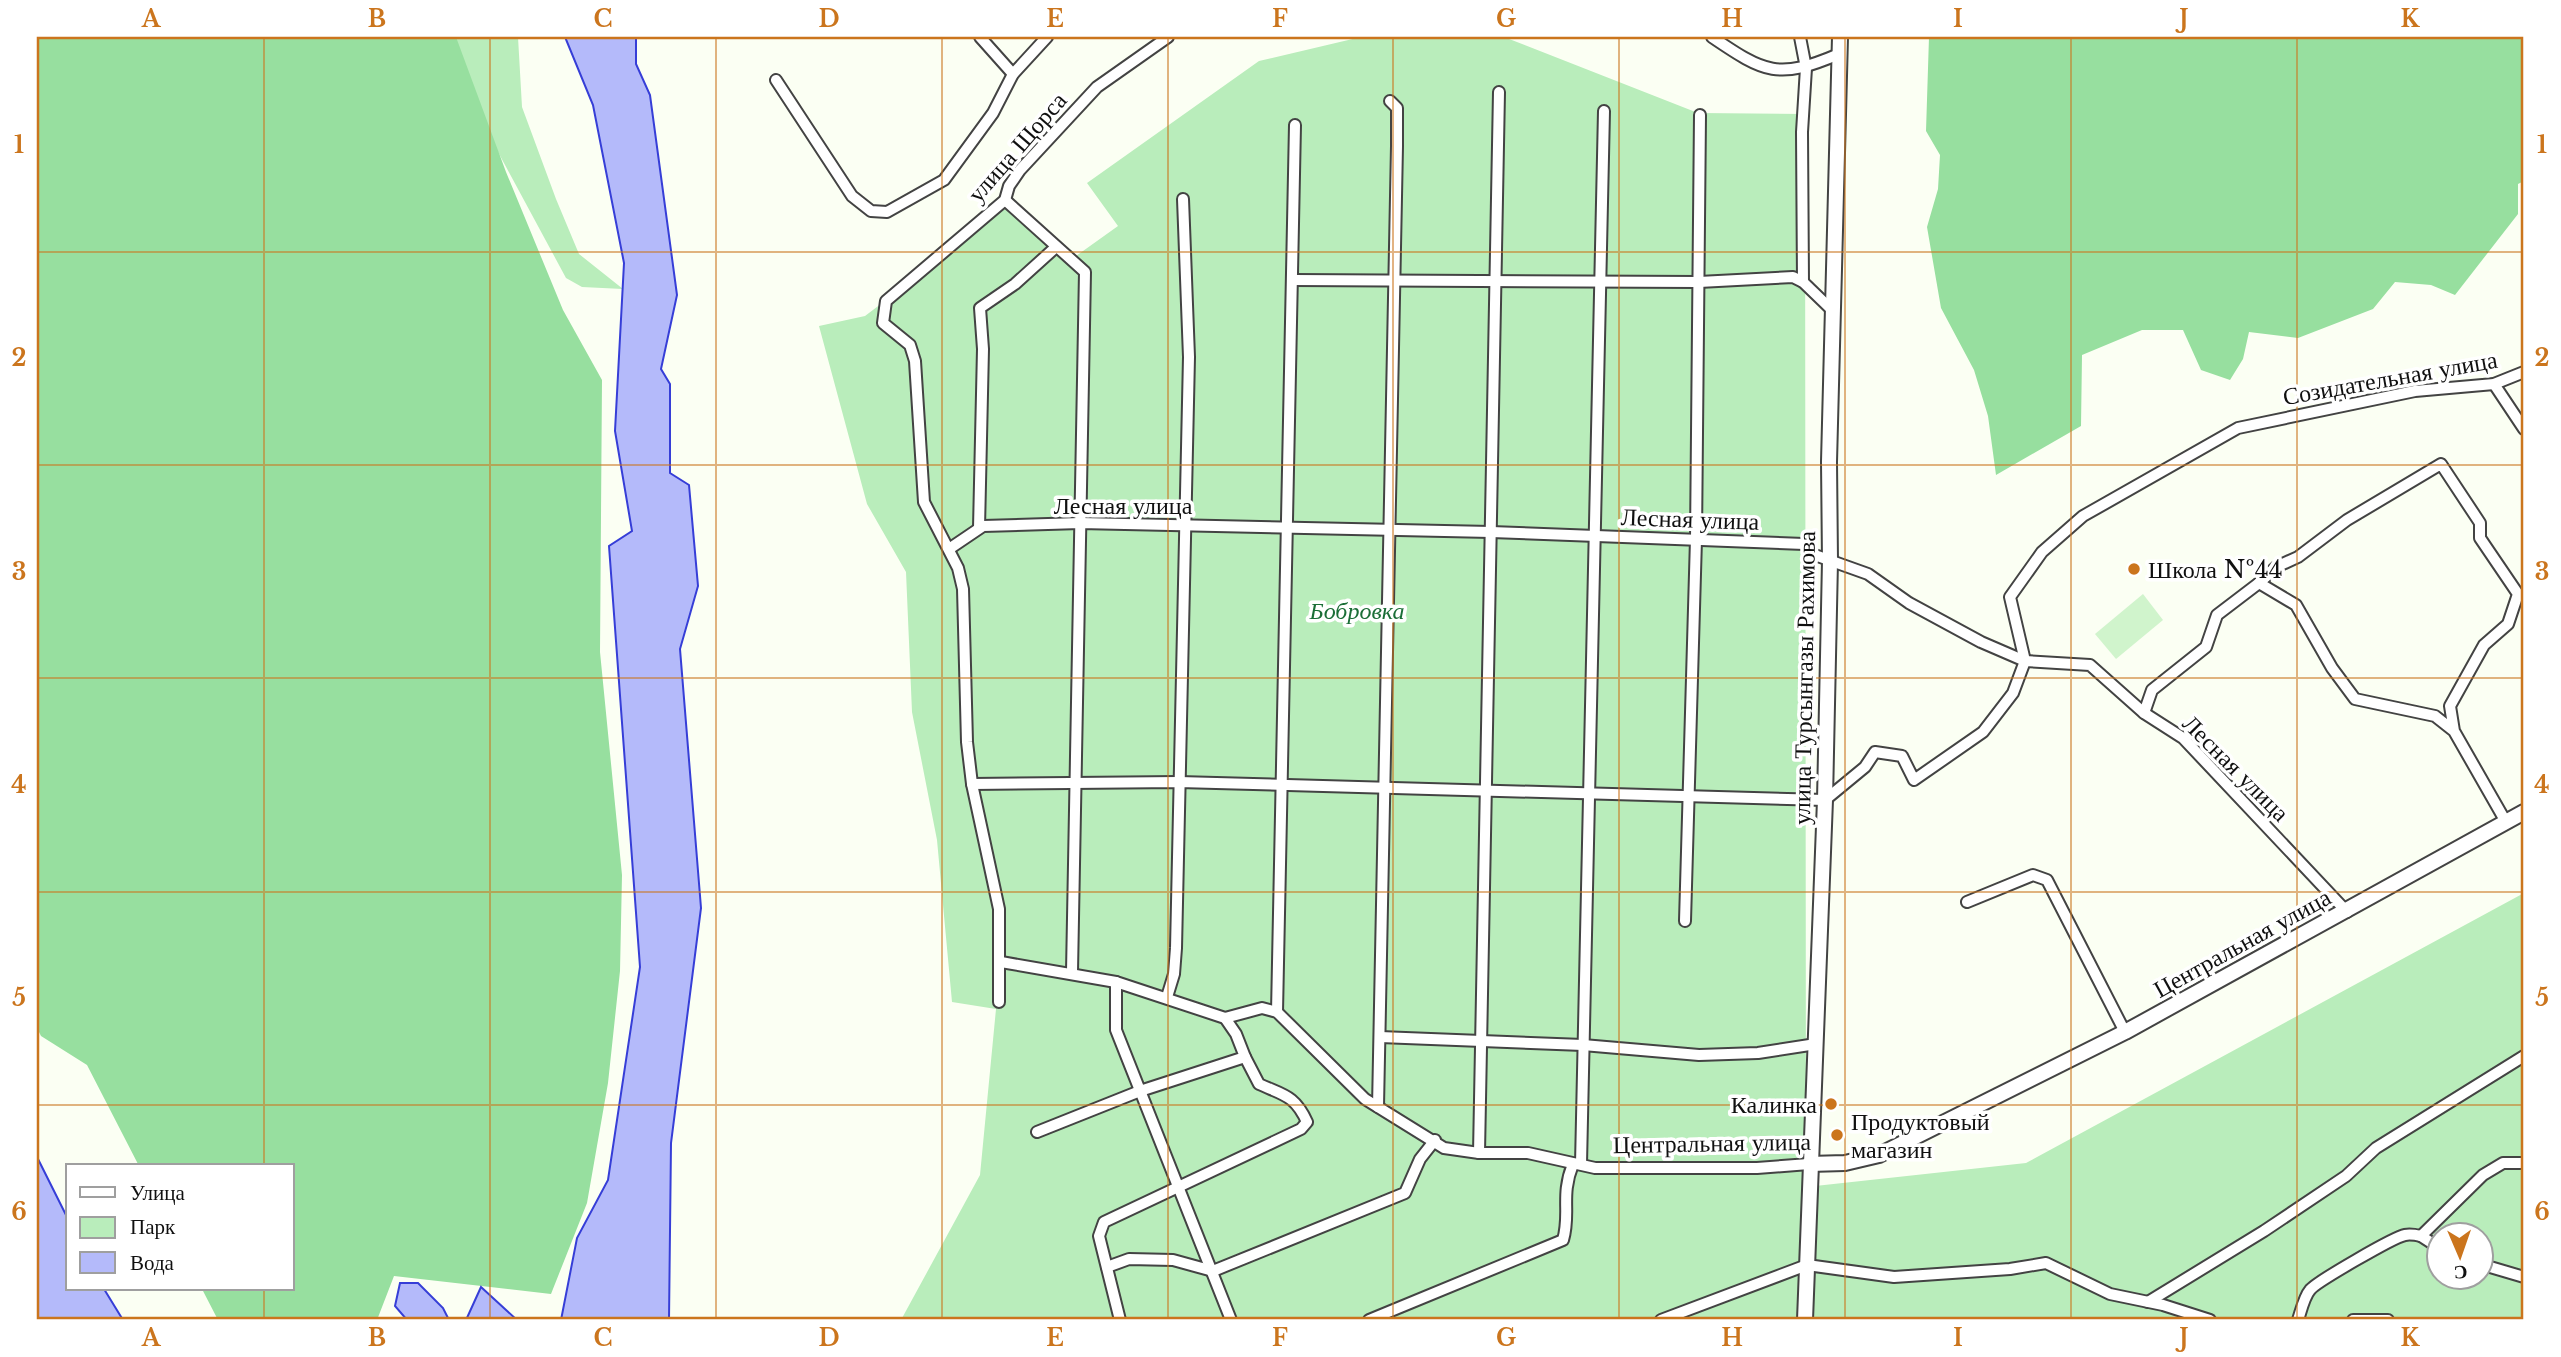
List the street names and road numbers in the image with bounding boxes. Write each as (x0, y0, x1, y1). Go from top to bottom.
street label: улица Щорса (961, 86, 1073, 208)
street label: Созидательная улица (2280, 345, 2500, 411)
street label: Лесная улица (1054, 491, 1193, 520)
street label: Лесная улица (1620, 502, 1760, 536)
street label: улица Турсынгазы Рахимова (1787, 530, 1821, 825)
street label: Лесная улица (2177, 709, 2296, 828)
street label: Центральная улица (2148, 882, 2336, 1004)
street label: Центральная улица (1613, 1127, 1812, 1159)

